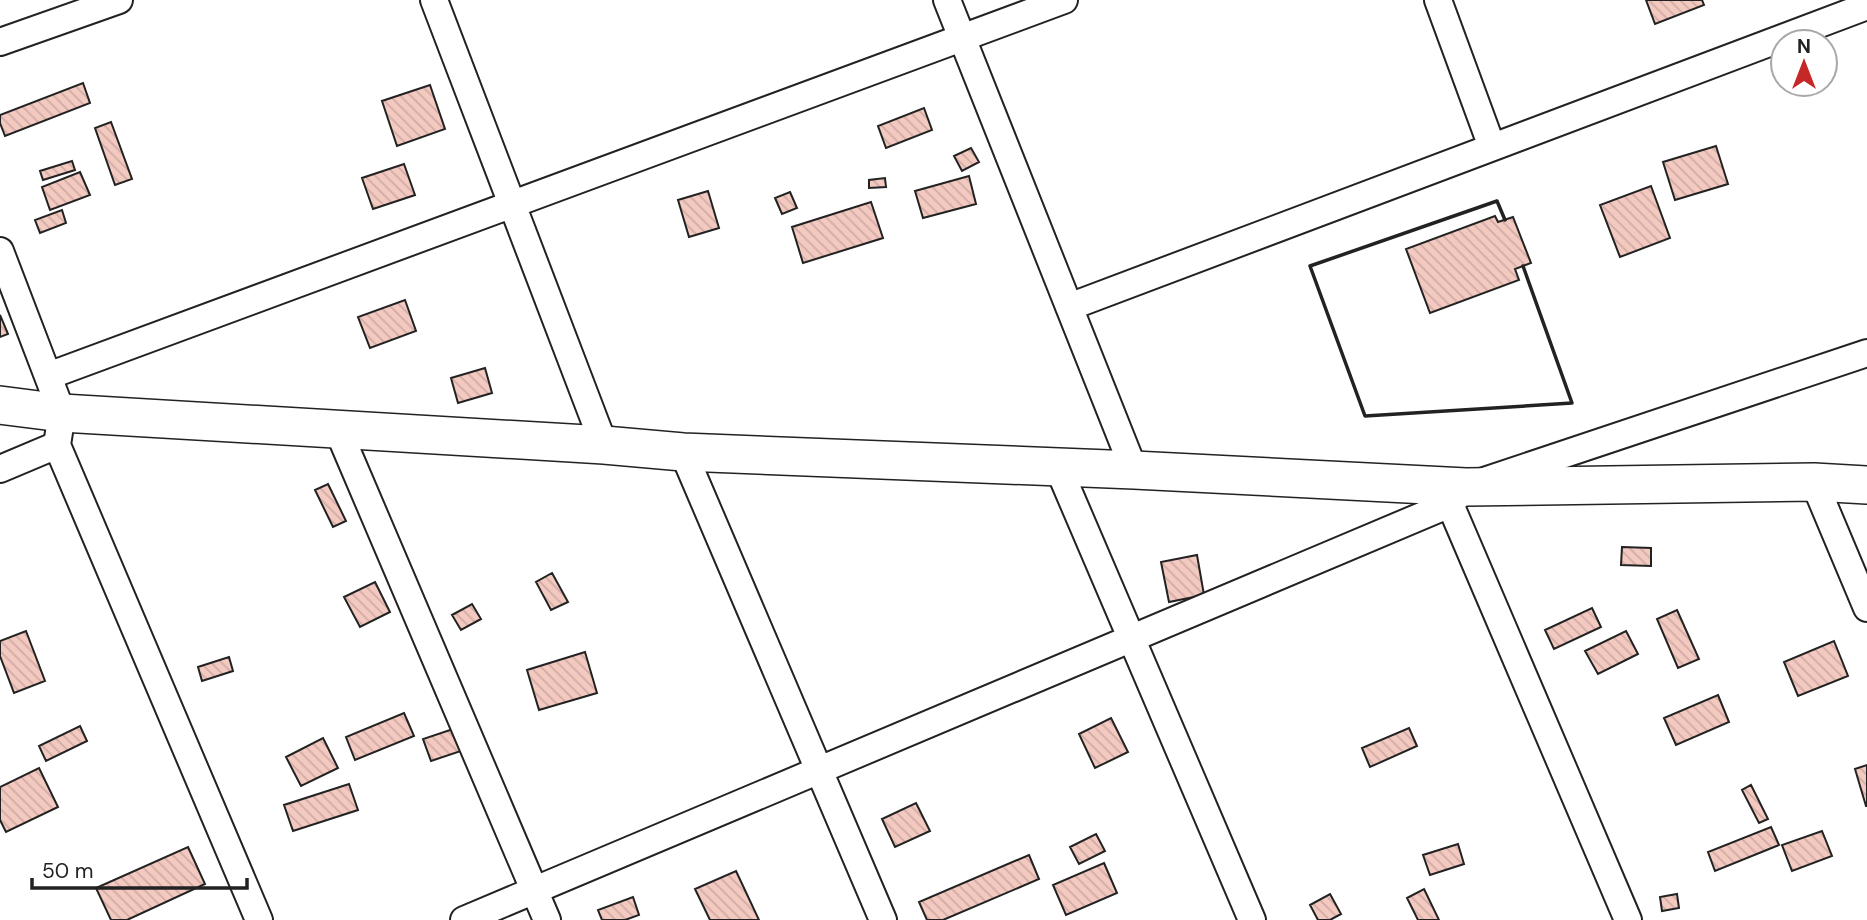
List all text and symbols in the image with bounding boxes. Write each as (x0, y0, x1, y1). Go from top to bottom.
north arrow (1769, 28, 1839, 98)
text: N (1797, 34, 1811, 59)
scale bar (32, 846, 247, 890)
text: 50 m (42, 857, 93, 885)

